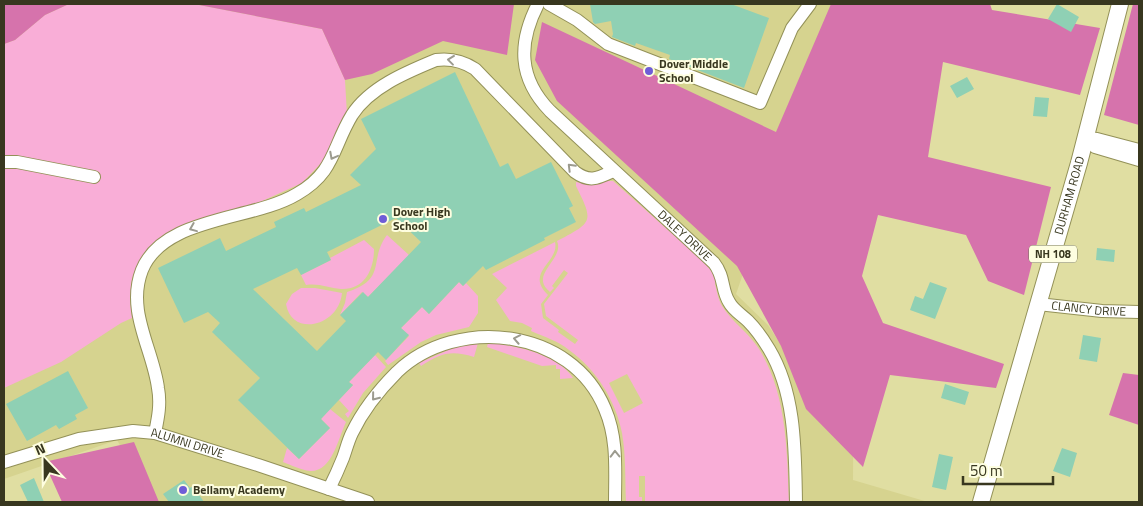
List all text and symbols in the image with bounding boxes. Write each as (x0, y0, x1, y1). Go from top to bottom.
place label: Dover Middle School (659, 54, 728, 87)
one-way arrow (447, 55, 455, 66)
marker: Dover Middle School (643, 65, 655, 77)
one-way arrow (329, 151, 339, 160)
street label: DURHAM ROAD (1049, 154, 1089, 237)
one-way arrow (567, 163, 576, 172)
place label: Dover High School (393, 202, 450, 235)
street label: DALEY DRIVE (654, 205, 717, 266)
marker: Dover High School (377, 213, 389, 225)
one-way arrow (189, 222, 198, 232)
road number: NH 108 (1029, 245, 1077, 262)
street label: CLANCY DRIVE (1050, 296, 1127, 321)
one-way arrow (513, 335, 522, 345)
one-way arrow (372, 391, 381, 400)
street label: ALUMNI DRIVE (150, 423, 227, 463)
north arrow (20, 436, 70, 486)
text: N (32, 437, 48, 460)
one-way arrow (610, 449, 620, 457)
scale bar (963, 454, 1053, 486)
text: 50 m (970, 459, 1003, 482)
place label: Bellamy Academy (193, 480, 285, 499)
marker: Bellamy Academy (177, 484, 189, 496)

